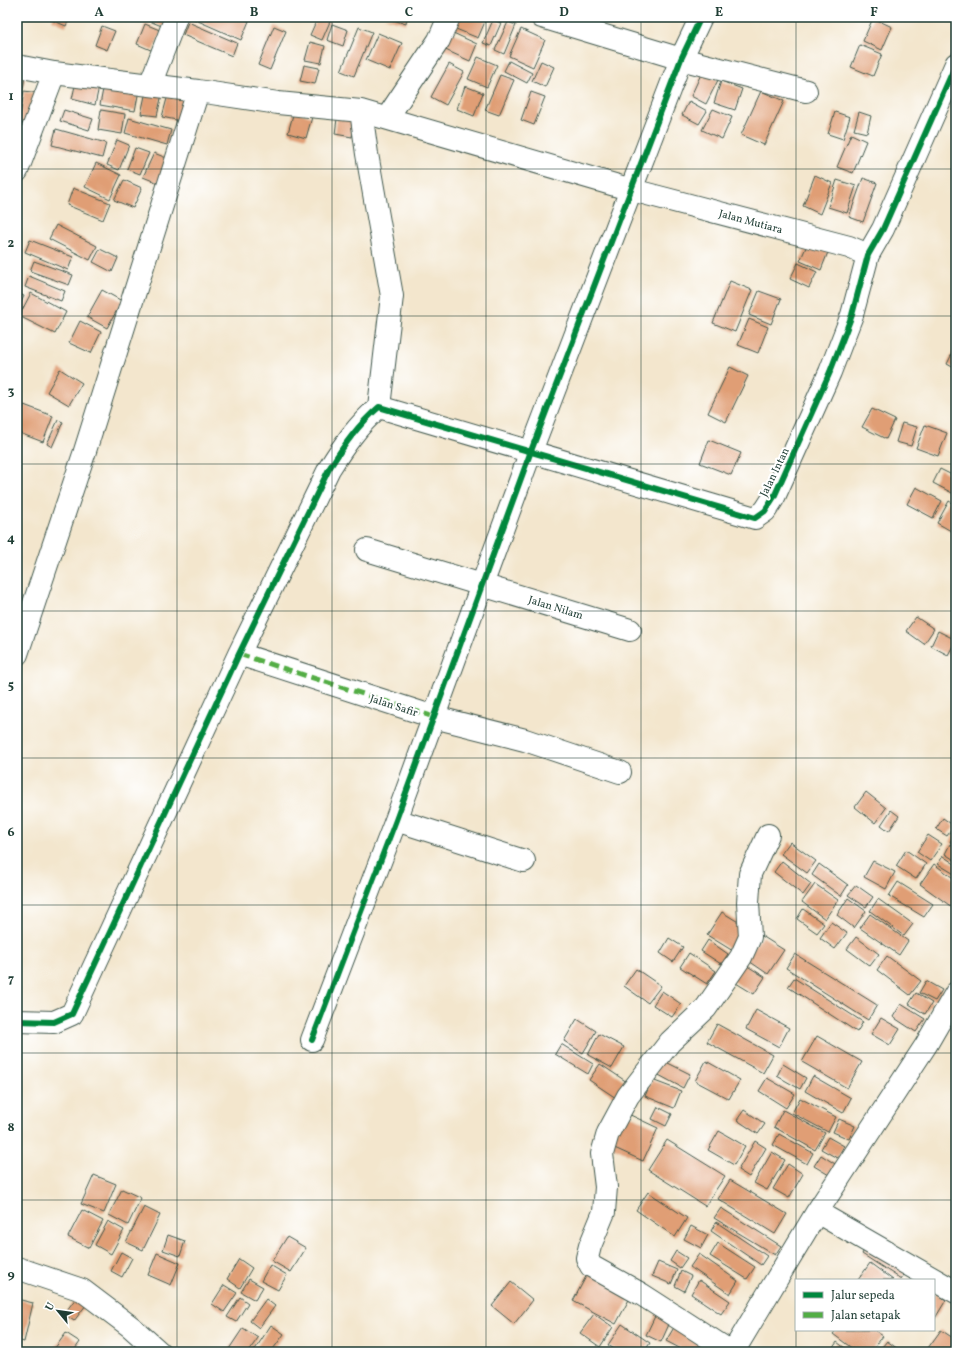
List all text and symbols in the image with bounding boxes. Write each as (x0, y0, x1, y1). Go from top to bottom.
text: A (94, 4, 104, 22)
text: B (250, 4, 259, 22)
text: C (405, 4, 413, 22)
text: D (559, 4, 569, 22)
text: E (715, 4, 723, 22)
text: F (870, 4, 878, 22)
text: 1 (8, 88, 14, 106)
street label: Jalan Mutiara (717, 207, 785, 238)
text: 2 (8, 235, 15, 253)
text: 3 (8, 383, 15, 401)
street label: Jalan Intan (757, 445, 794, 500)
text: 4 (7, 530, 15, 548)
street label: Jalan Nilam (526, 593, 585, 624)
text: 5 (8, 677, 14, 695)
street label: Jalan Safir (368, 692, 420, 721)
text: 6 (7, 824, 15, 842)
text: 7 (8, 971, 14, 989)
text: 8 (7, 1119, 15, 1137)
text: 9 (7, 1266, 15, 1284)
legend (795, 1279, 935, 1331)
text: Jalur sepeda (831, 1288, 895, 1304)
north arrow (38, 1291, 78, 1331)
text: U (42, 1300, 59, 1314)
text: Jalan setapak (831, 1308, 901, 1324)

